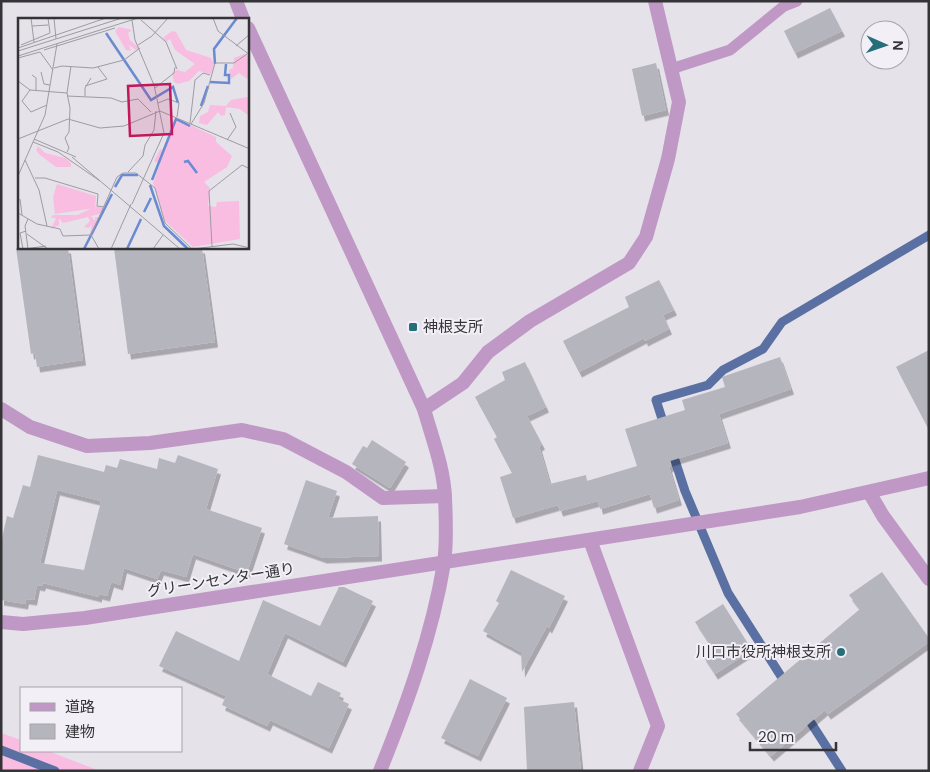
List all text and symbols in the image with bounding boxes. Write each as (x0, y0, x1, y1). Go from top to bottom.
inset map (18, 18, 249, 249)
north arrow (860, 20, 910, 70)
text: N (889, 40, 907, 51)
place label: 神根支所 (423, 317, 483, 337)
marker: 神根支所 (407, 321, 419, 333)
street label: グリーンセンター通り (146, 558, 296, 602)
place label: 川口市役所神根支所 (696, 642, 831, 662)
marker: 川口市役所神根支所 (835, 646, 847, 658)
legend (20, 687, 182, 752)
text: 道路 (65, 697, 95, 717)
scale bar (750, 720, 836, 752)
text: 建物 (65, 722, 95, 742)
text: 20 m (758, 727, 794, 747)

